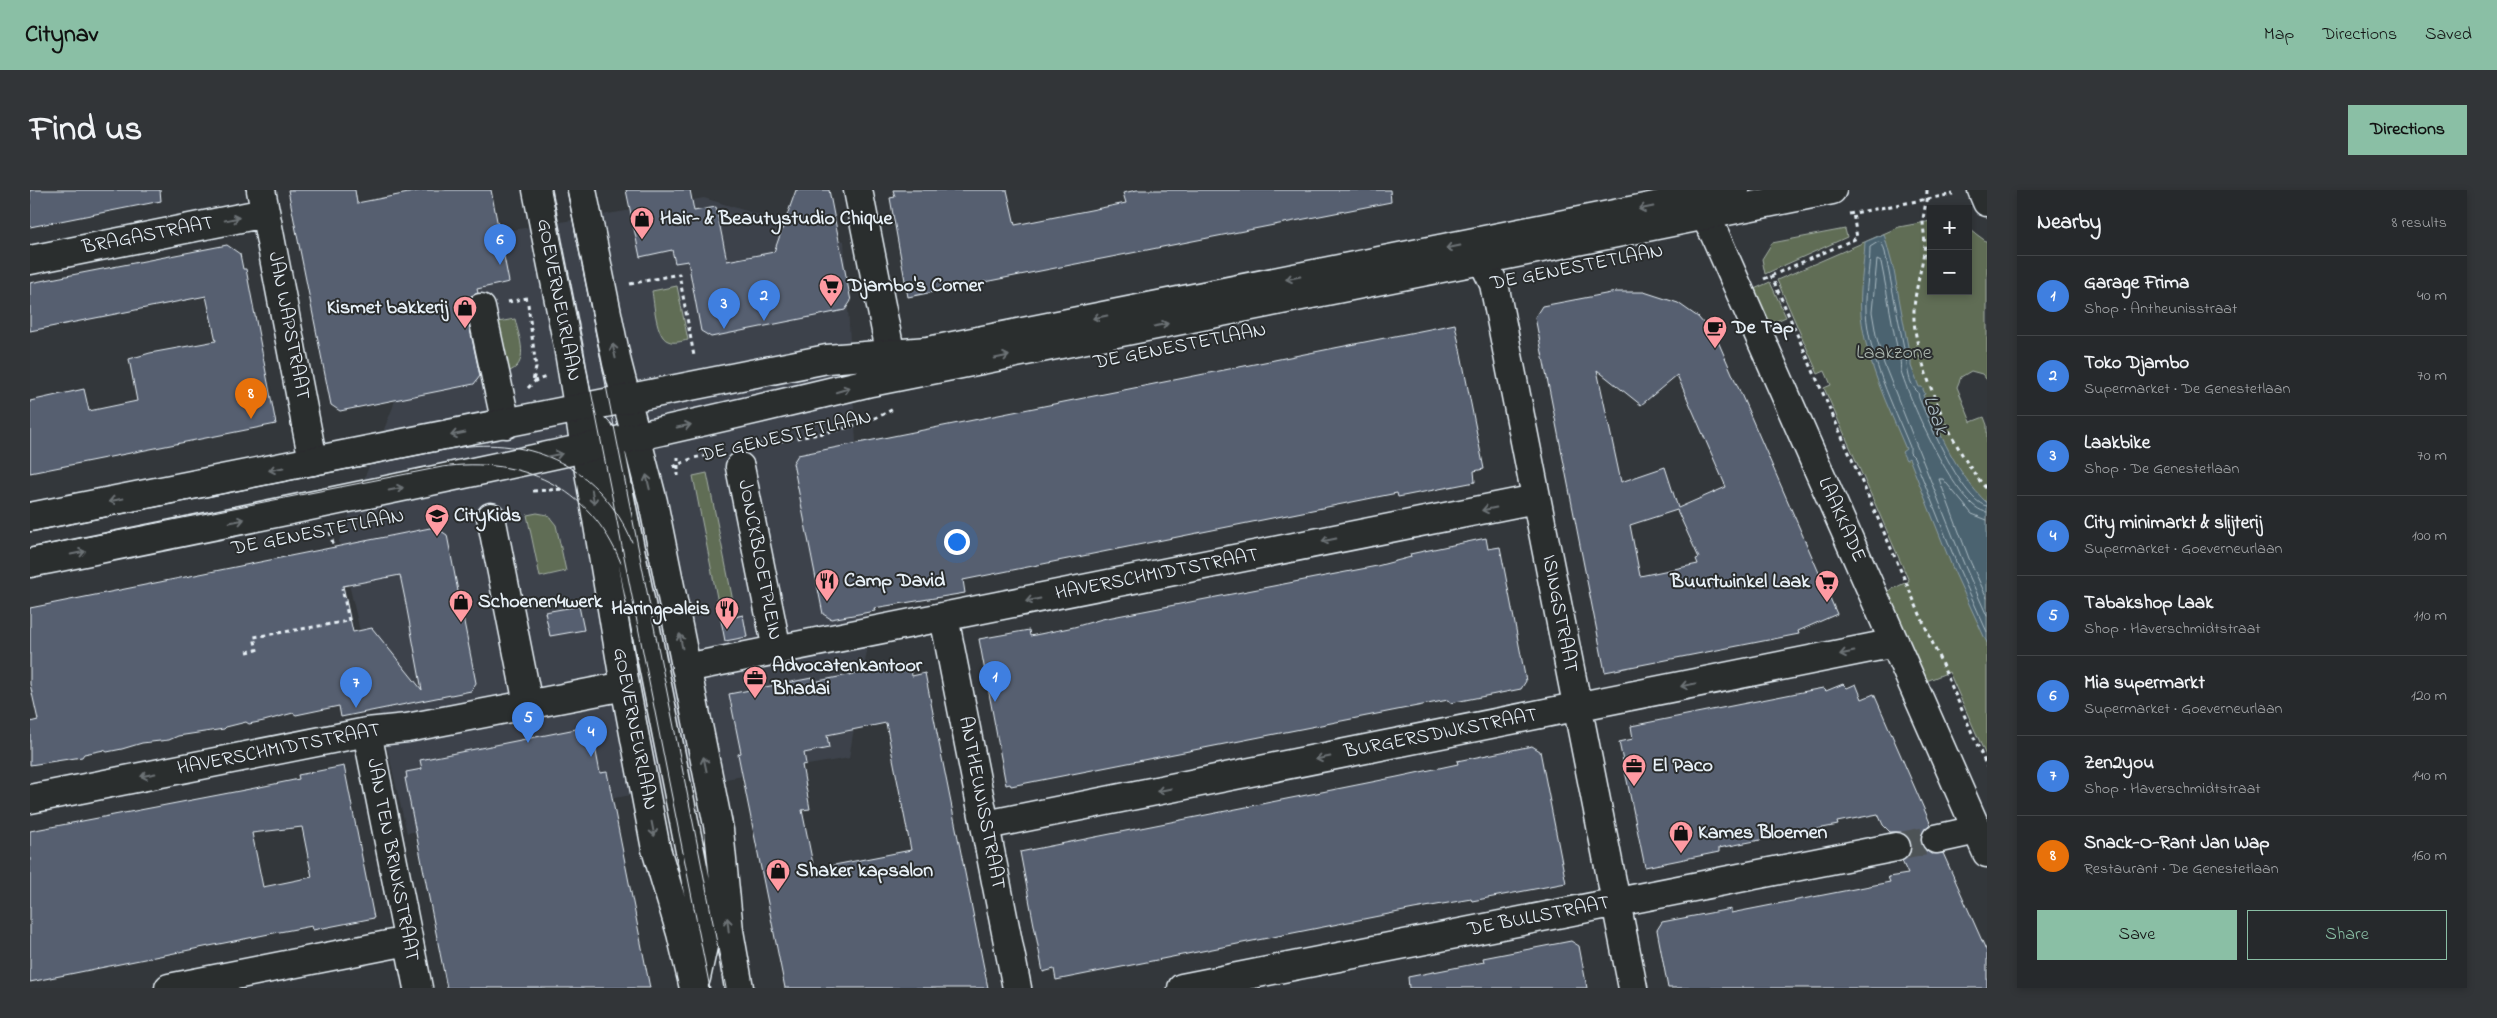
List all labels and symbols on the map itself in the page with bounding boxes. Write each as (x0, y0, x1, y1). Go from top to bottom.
one-way arrow (1639, 204, 1655, 213)
place label: Hair- & Beautystudio Chique (660, 205, 894, 235)
shop icon: Hair- & Beautystudio Chique (629, 206, 655, 240)
street label: BRAGASTRAAT (79, 209, 216, 263)
one-way arrow (224, 214, 240, 224)
street label: GOEVERNEURLAAN (528, 216, 588, 384)
pin: 6 (484, 224, 516, 265)
street label: DE GENESTETLAAN (1487, 237, 1666, 299)
one-way arrow (1445, 242, 1461, 252)
street label: JAN WAPSTRAAT (259, 249, 317, 403)
place label: Djambo's Corner (847, 272, 985, 301)
supermarket icon: Djambo's Corner (818, 273, 844, 307)
one-way arrow (1286, 274, 1302, 284)
pin: 2 (748, 280, 780, 321)
pin: 3 (708, 288, 740, 329)
place label: Kismet bakkerij (327, 294, 449, 323)
shop icon: Kismet bakkerij (452, 295, 478, 329)
one-way arrow (1092, 313, 1108, 322)
place label: De Tap (1731, 314, 1794, 343)
cafe icon: De Tap (1702, 315, 1728, 349)
street label: DE GENESTETLAAN (1090, 316, 1269, 378)
one-way arrow (1153, 320, 1169, 329)
park label: Laakzone (1856, 339, 1932, 368)
one-way arrow (609, 344, 619, 360)
one-way arrow (993, 352, 1009, 361)
pin: 8 (235, 378, 267, 419)
one-way arrow (834, 385, 850, 395)
water label: Laak (1914, 391, 1956, 439)
street label: DE GENESTETLAAN (696, 403, 875, 471)
one-way arrow (676, 421, 692, 430)
one-way arrow (450, 429, 466, 439)
one-way arrow (547, 450, 563, 459)
one-way arrow (268, 464, 284, 474)
street label: LAAKKADE (1809, 473, 1873, 567)
one-way arrow (643, 474, 652, 490)
street label: JONCKBLOETPLEIN (729, 477, 789, 643)
one-way arrow (388, 484, 404, 494)
one-way arrow (588, 488, 598, 504)
one-way arrow (109, 496, 125, 506)
street label: DE GENESTETLAAN (228, 502, 407, 564)
place label: CityKids (454, 502, 521, 532)
school or university icon: CityKids (424, 503, 450, 537)
one-way arrow (1481, 504, 1497, 514)
one-way arrow (229, 516, 245, 526)
your location (944, 529, 970, 555)
one-way arrow (1322, 536, 1338, 546)
street label: HAVERSCHMIDTSTRAAT (1053, 541, 1261, 609)
one-way arrow (69, 548, 85, 557)
street label: ISINGSTRAAT (1533, 552, 1585, 676)
place label: Camp David (844, 567, 946, 596)
restaurant icon: Camp David (814, 568, 840, 602)
place label: Buurtwinkel Laak (1669, 568, 1811, 597)
supermarket icon: Buurtwinkel Laak (1814, 569, 1840, 603)
place label: Schoenen4werk (478, 588, 604, 617)
shop icon: Schoenen4werk (448, 589, 474, 623)
place label: Haringpaleis (611, 595, 710, 625)
one-way arrow (1025, 595, 1041, 605)
restaurant icon: Haringpaleis (714, 596, 740, 630)
one-way arrow (675, 634, 685, 650)
street label: GOEVERNEURLAAN (604, 645, 664, 813)
one-way arrow (1840, 649, 1856, 658)
place label: Advocatenkantoor Bhadai (771, 652, 923, 704)
pin: 1 (979, 661, 1011, 702)
office icon: Advocatenkantoor Bhadai (742, 665, 768, 699)
pin: 7 (340, 667, 372, 708)
one-way arrow (1681, 681, 1697, 690)
street label: BURGERSDIJKSTRAAT (1341, 701, 1540, 767)
pin: 5 (512, 702, 544, 743)
street label: ANTHEUNISSTRAAT (950, 714, 1012, 892)
street label: HAVERSCHMIDTSTRAAT (175, 716, 383, 784)
pin: 4 (575, 716, 607, 757)
place label: El Paco (1652, 752, 1713, 781)
office icon: El Paco (1621, 753, 1647, 787)
one-way arrow (1315, 754, 1331, 763)
street label: JAN TEN BRINKSTRAAT (358, 756, 426, 964)
one-way arrow (700, 757, 710, 773)
one-way arrow (140, 771, 156, 781)
one-way arrow (1156, 785, 1172, 795)
place label: Kames Bloemen (1698, 819, 1828, 848)
one-way arrow (648, 820, 658, 836)
shop icon: Kames Bloemen (1668, 820, 1694, 854)
place label: Shaker kapsalon (796, 857, 933, 886)
shop icon: Shaker kapsalon (765, 858, 791, 892)
street label: DE BULLSTRAAT (1464, 889, 1613, 945)
one-way arrow (723, 917, 733, 933)

